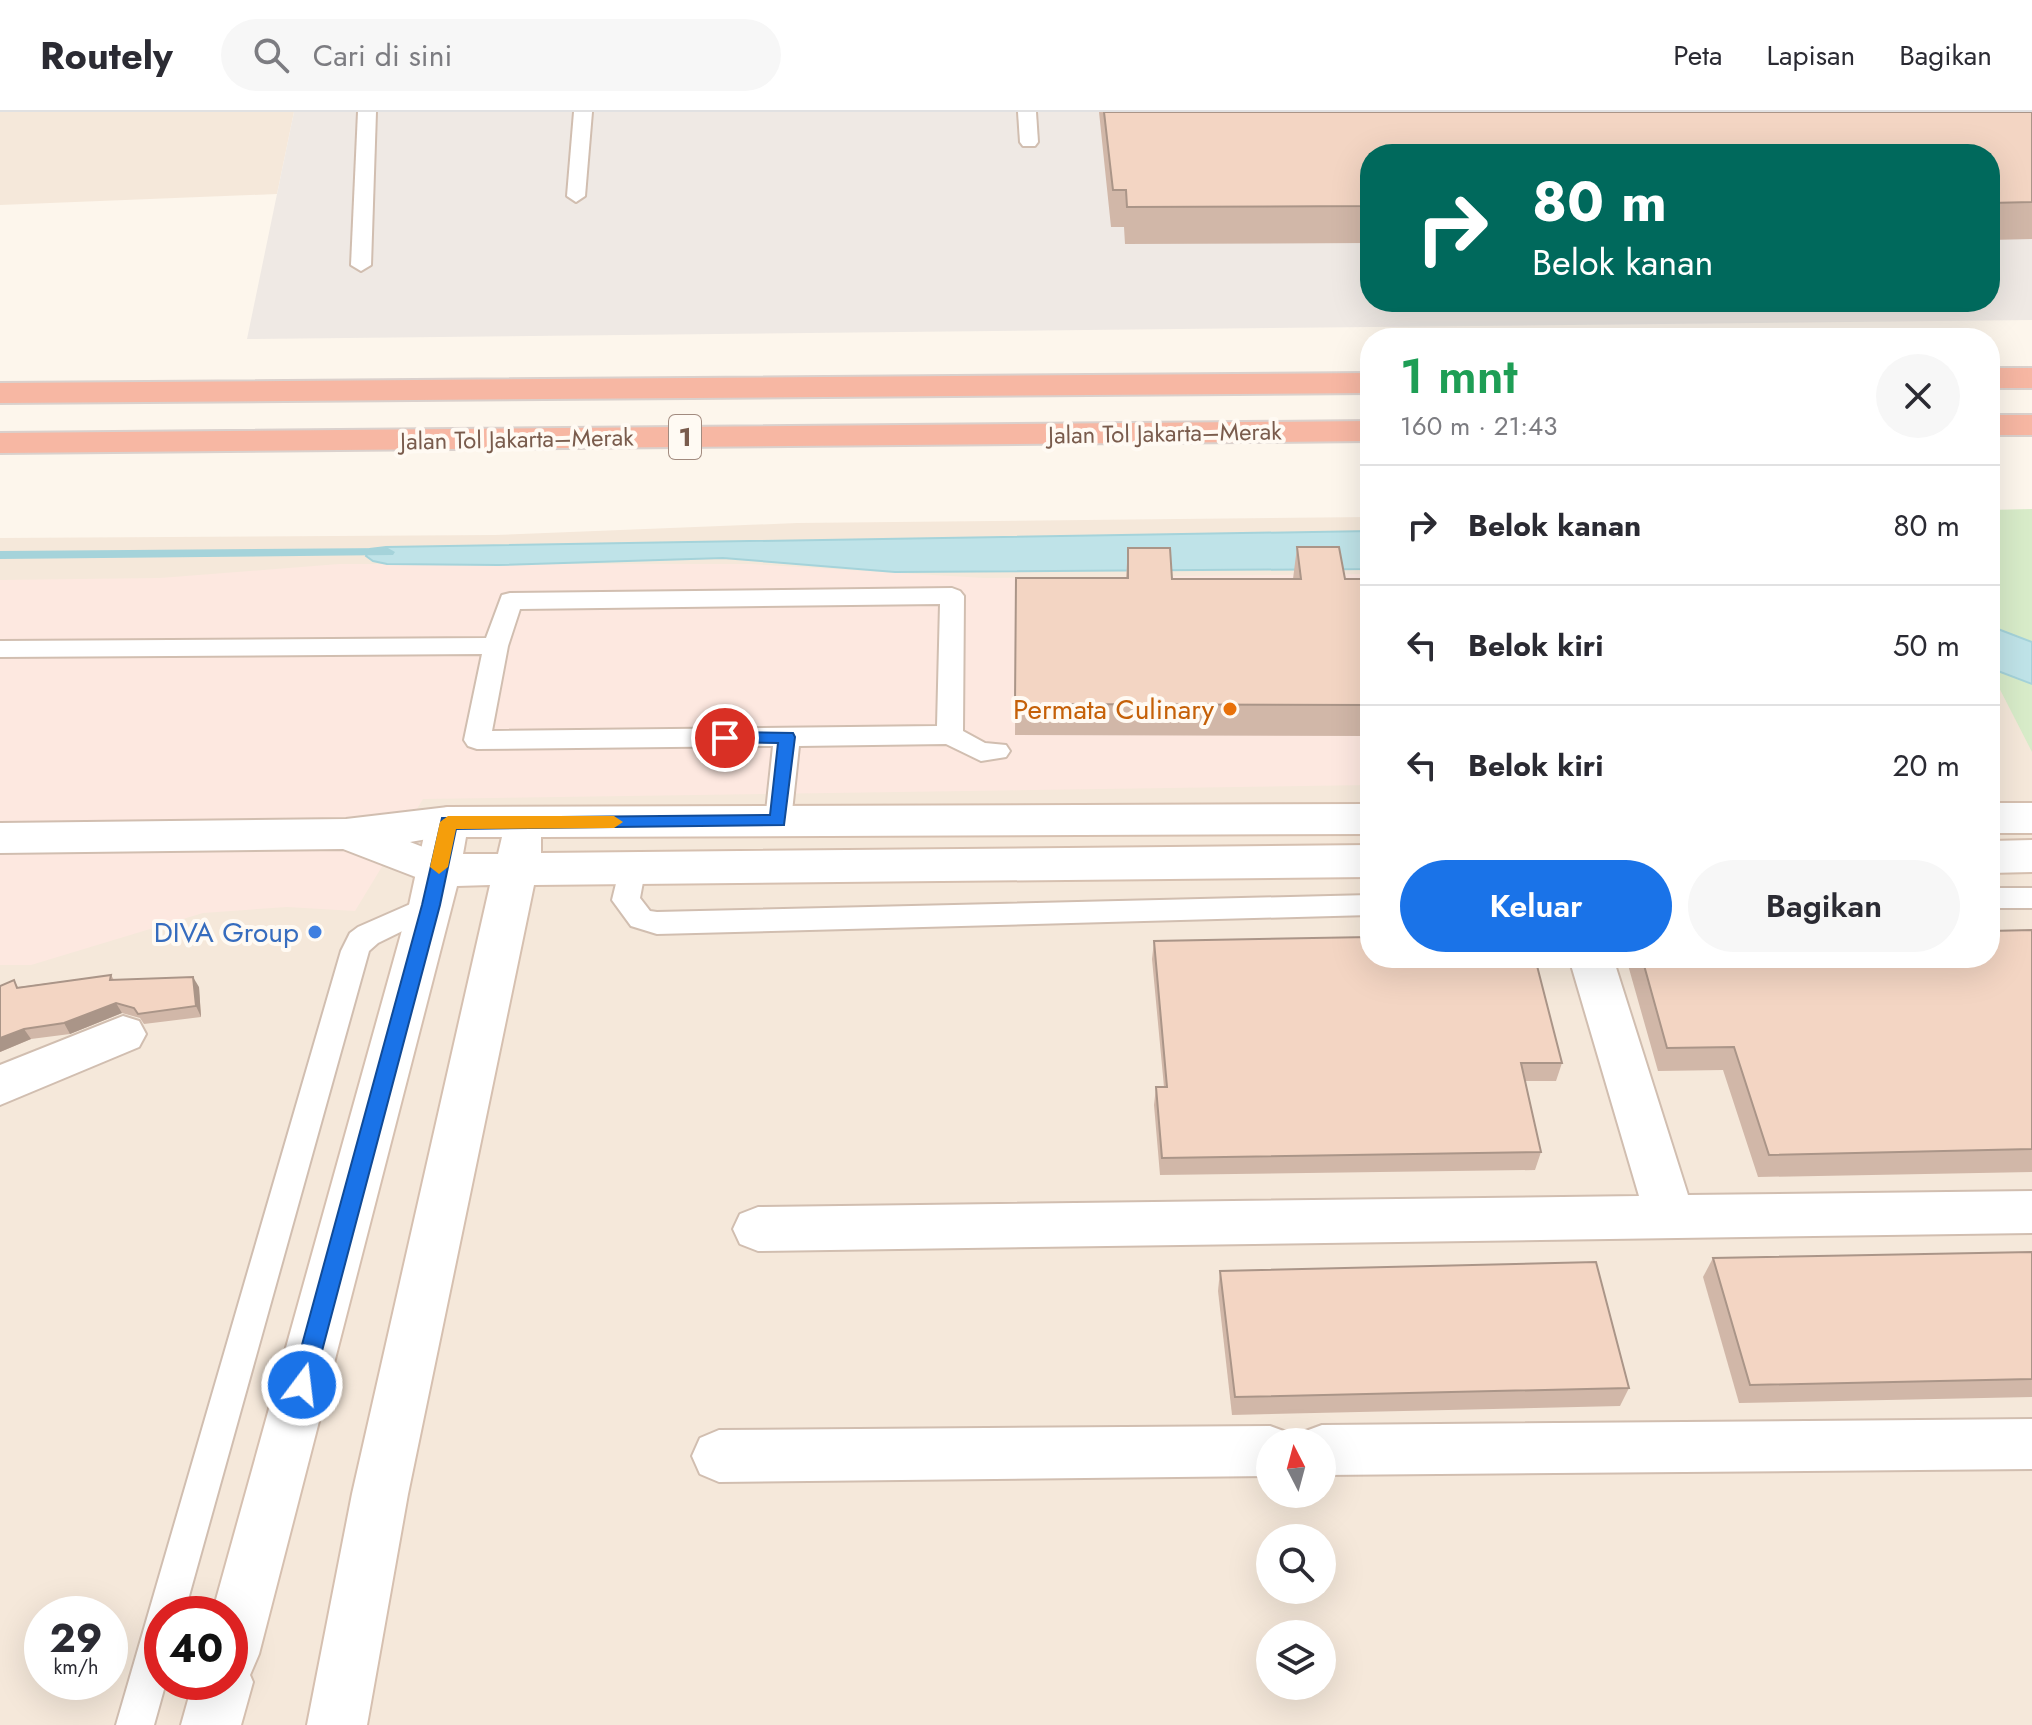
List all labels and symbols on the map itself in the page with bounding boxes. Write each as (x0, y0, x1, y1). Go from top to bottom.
street label: Jalan Tol Jakarta–Merak (1045, 413, 1283, 453)
road number: 1 (669, 415, 701, 459)
street label: Jalan Tol Jakarta–Merak (397, 419, 635, 459)
place label: Permata Culinary (1013, 689, 1215, 730)
marker: Permata Culinary (1221, 700, 1239, 718)
pin (691, 704, 759, 772)
place label: DIVA Group (154, 912, 299, 953)
marker: DIVA Group (306, 923, 324, 941)
position arrow (260, 1343, 344, 1427)
north arrow (1256, 1428, 1336, 1508)
speed limit sign: 40 (144, 1596, 248, 1700)

